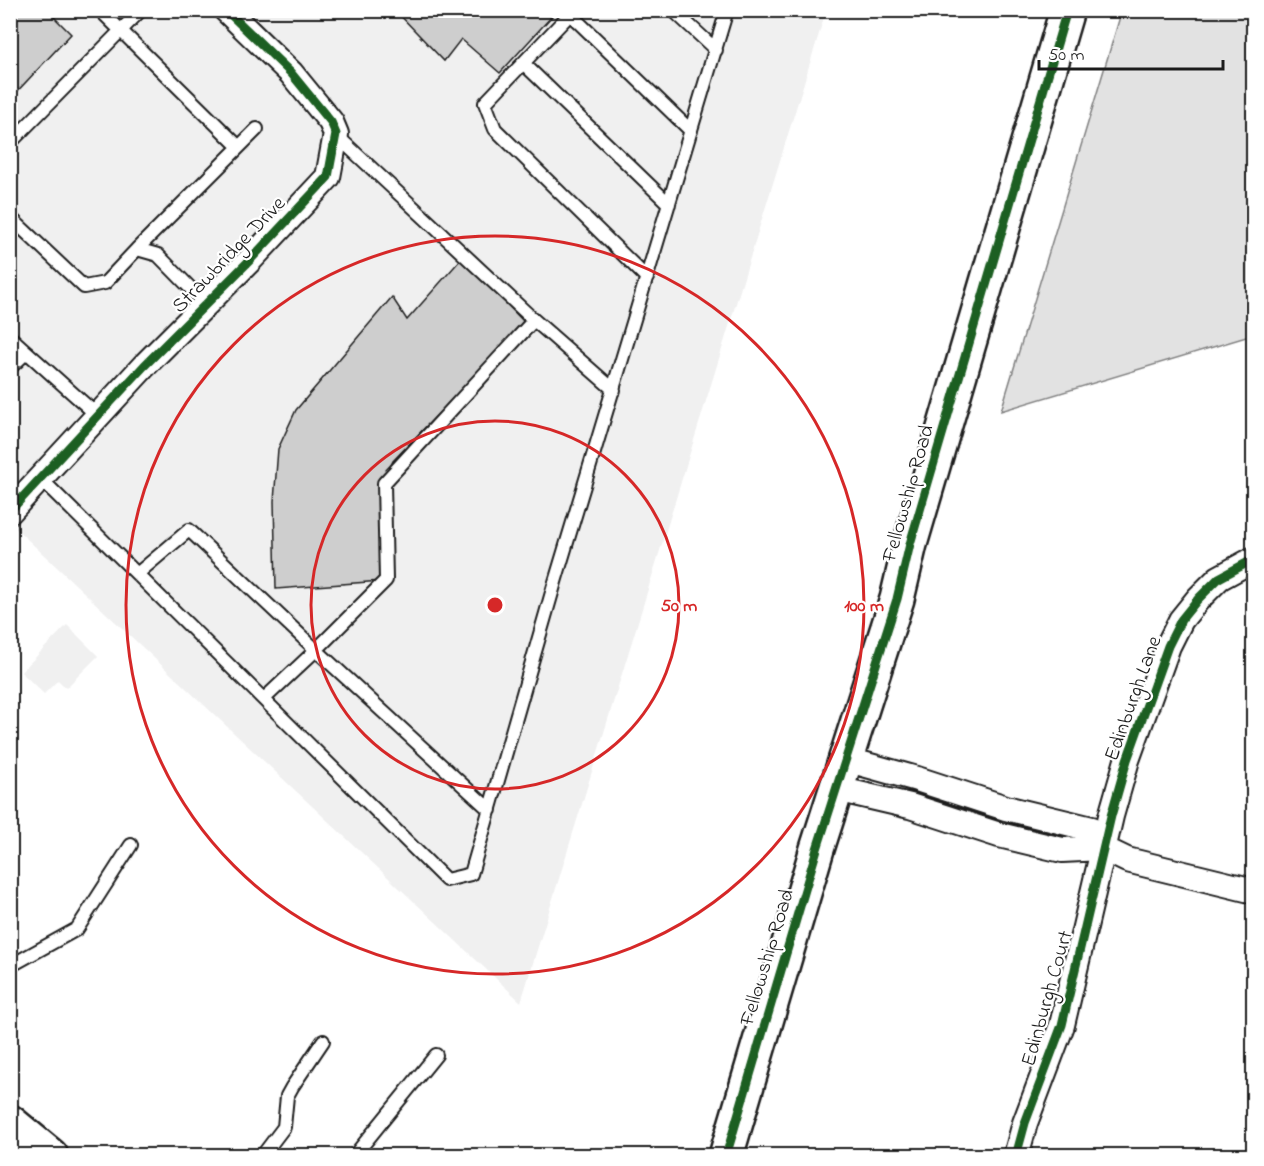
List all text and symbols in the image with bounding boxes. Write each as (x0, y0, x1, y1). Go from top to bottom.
scale bar (1039, 33, 1224, 71)
text: 50 m (1048, 43, 1085, 69)
street label: Strawbridge Drive (166, 190, 295, 322)
street label: Fellowship Road (875, 421, 943, 567)
text: 50 m (661, 594, 697, 620)
text: 100 m (844, 594, 884, 620)
centre of rings (485, 595, 505, 615)
street label: Edinburgh Lane (1097, 631, 1172, 766)
street label: Fellowship Road (733, 885, 803, 1031)
street label: Edinburgh Court (1014, 927, 1084, 1071)

